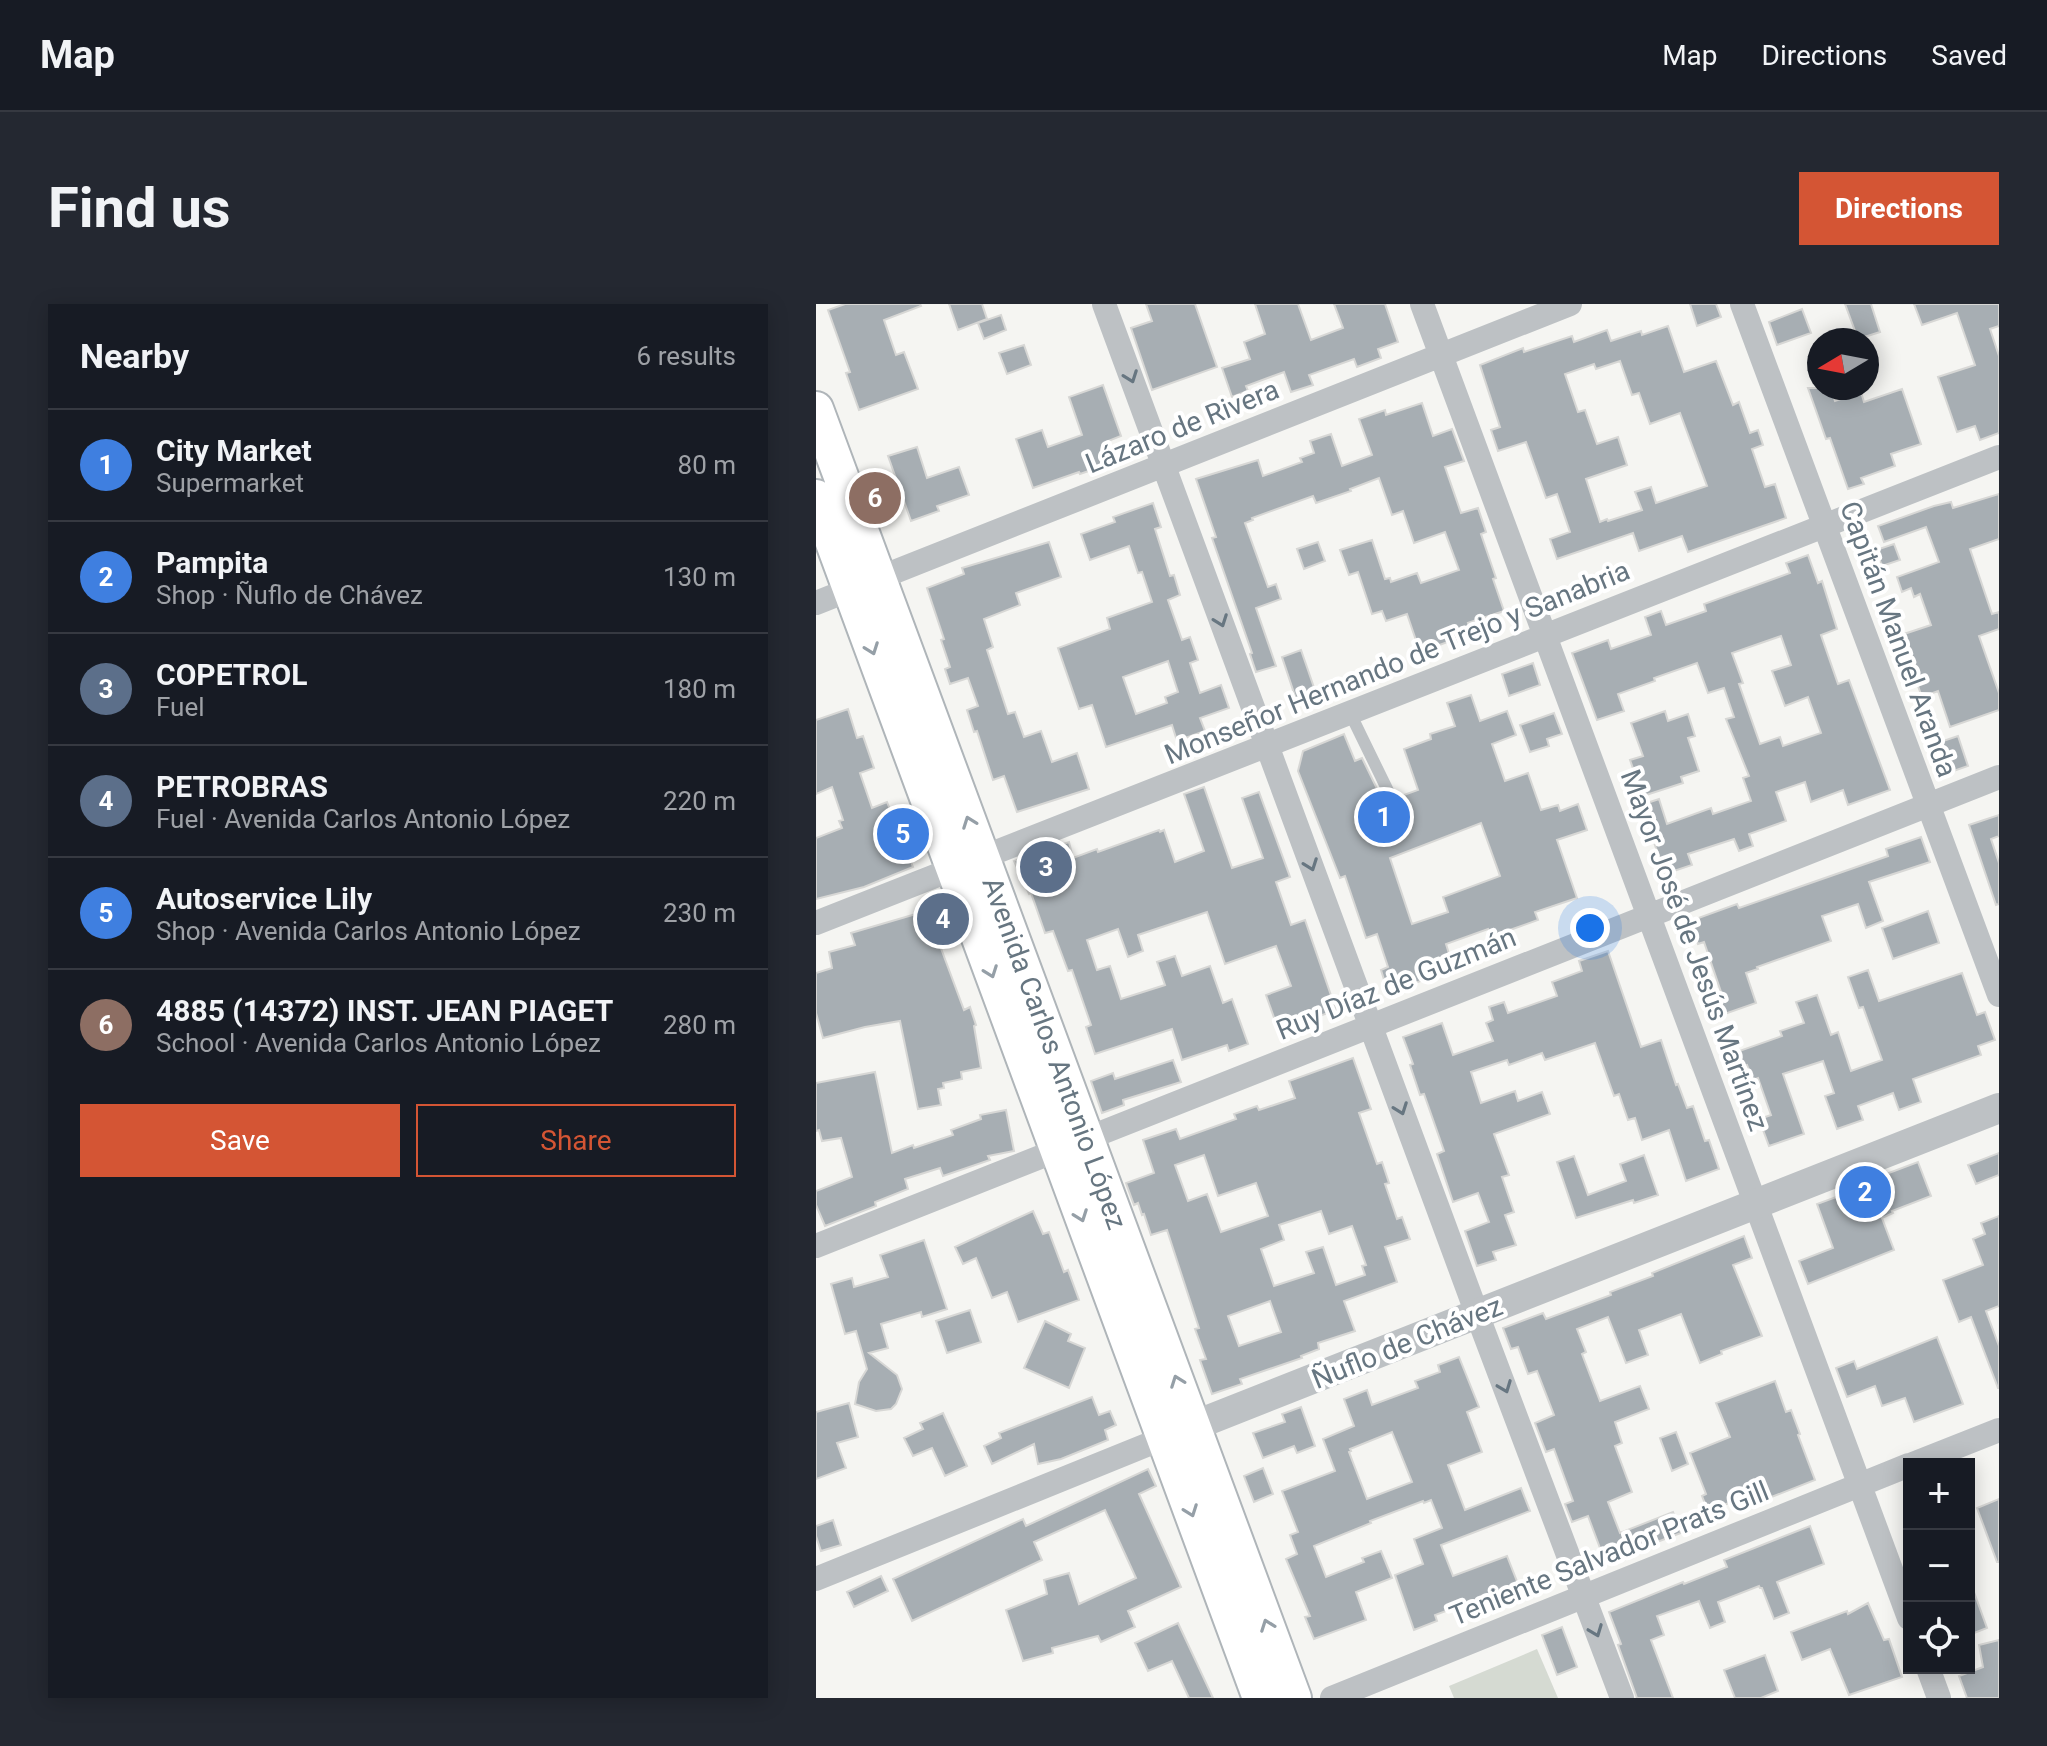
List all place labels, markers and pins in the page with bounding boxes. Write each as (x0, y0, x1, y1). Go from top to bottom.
pin: 6 (849, 468, 901, 528)
pin: 1 (1358, 787, 1410, 847)
pin: 5 (877, 804, 929, 864)
pin: 3 (1020, 837, 1072, 897)
pin: 4 (917, 889, 969, 949)
pin: 2 (1839, 1162, 1891, 1222)

